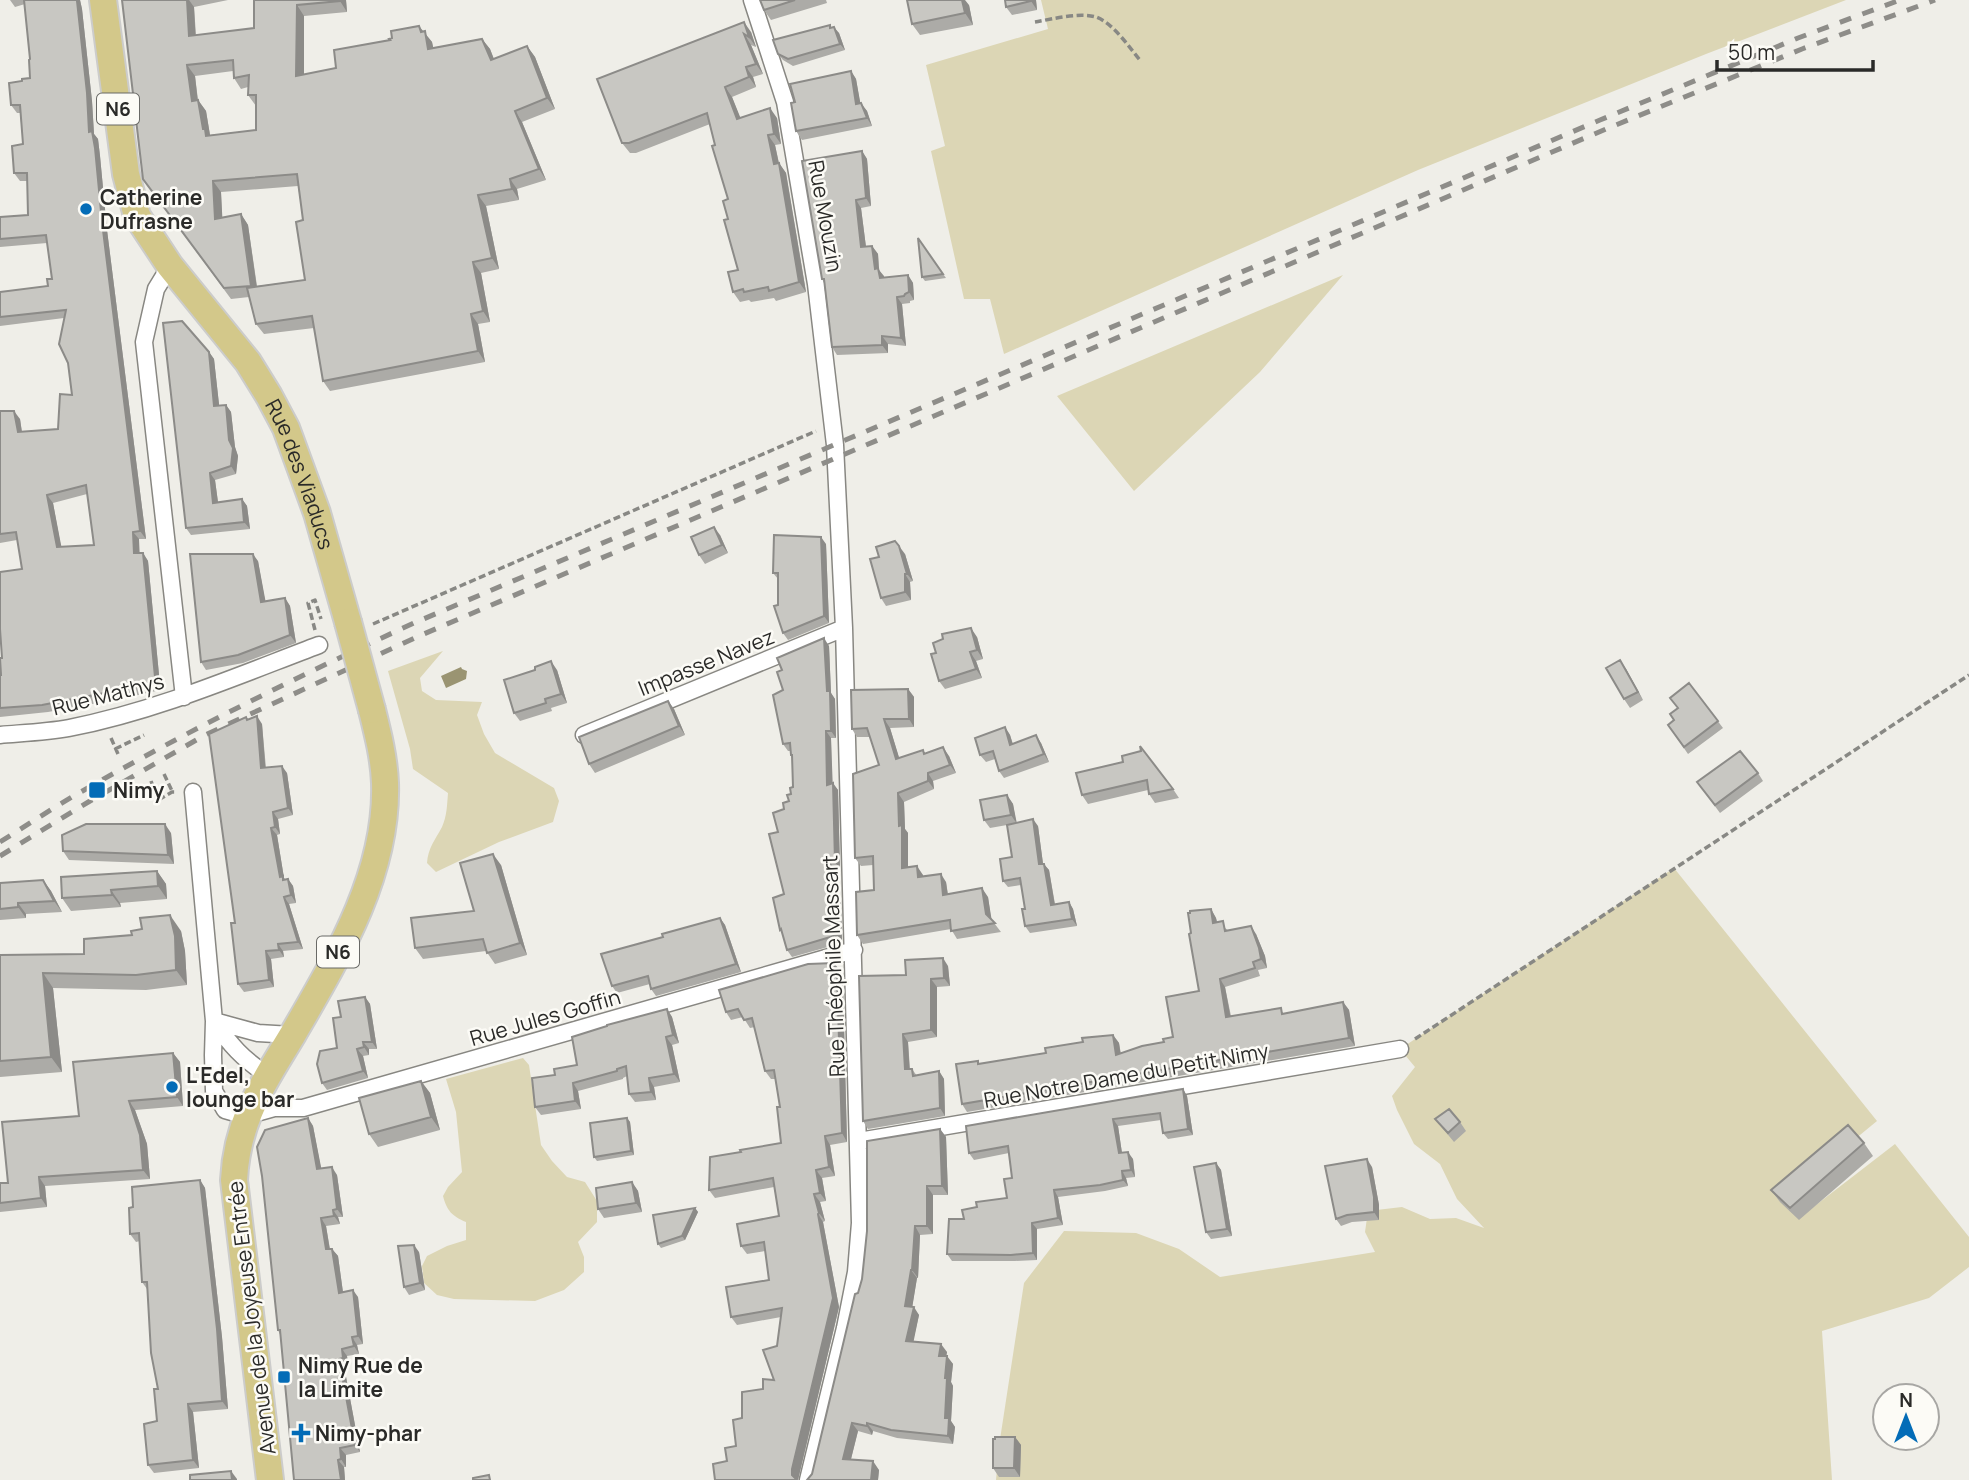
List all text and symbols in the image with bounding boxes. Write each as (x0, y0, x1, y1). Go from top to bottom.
scale bar (1717, 28, 1873, 72)
text: 50 m (1728, 38, 1775, 66)
road number: N6 (97, 94, 139, 124)
street label: Rue Mouzin (802, 158, 850, 274)
place label: Catherine Dufrasne (100, 183, 202, 235)
marker: Catherine Dufrasne (78, 201, 94, 217)
street label: Rue des Viaducs (259, 394, 341, 553)
street label: Impasse Navez (634, 622, 778, 702)
street label: Rue Mathys (49, 667, 167, 721)
place label: Nimy (113, 776, 164, 804)
marker: Nimy (87, 780, 107, 800)
street label: Rue Théophile Massart (815, 855, 851, 1077)
road number: N6 (317, 936, 359, 968)
street label: Rue Jules Goffin (466, 982, 624, 1052)
street label: Rue Notre Dame du Petit Nimy (981, 1036, 1271, 1114)
place label: L'Edel, lounge bar (186, 1061, 294, 1113)
marker: L'Edel, lounge bar (164, 1079, 180, 1095)
street label: Avenue de la Joyeuse Entrée (220, 1180, 282, 1456)
place label: Nimy Rue de la Limite (298, 1351, 423, 1403)
marker: Nimy Rue de la Limite (276, 1369, 292, 1385)
north arrow (1871, 1382, 1941, 1452)
text: N (1899, 1387, 1913, 1413)
place label: Nimy-phar (315, 1419, 422, 1447)
marker: Nimy-phar (293, 1425, 309, 1441)

